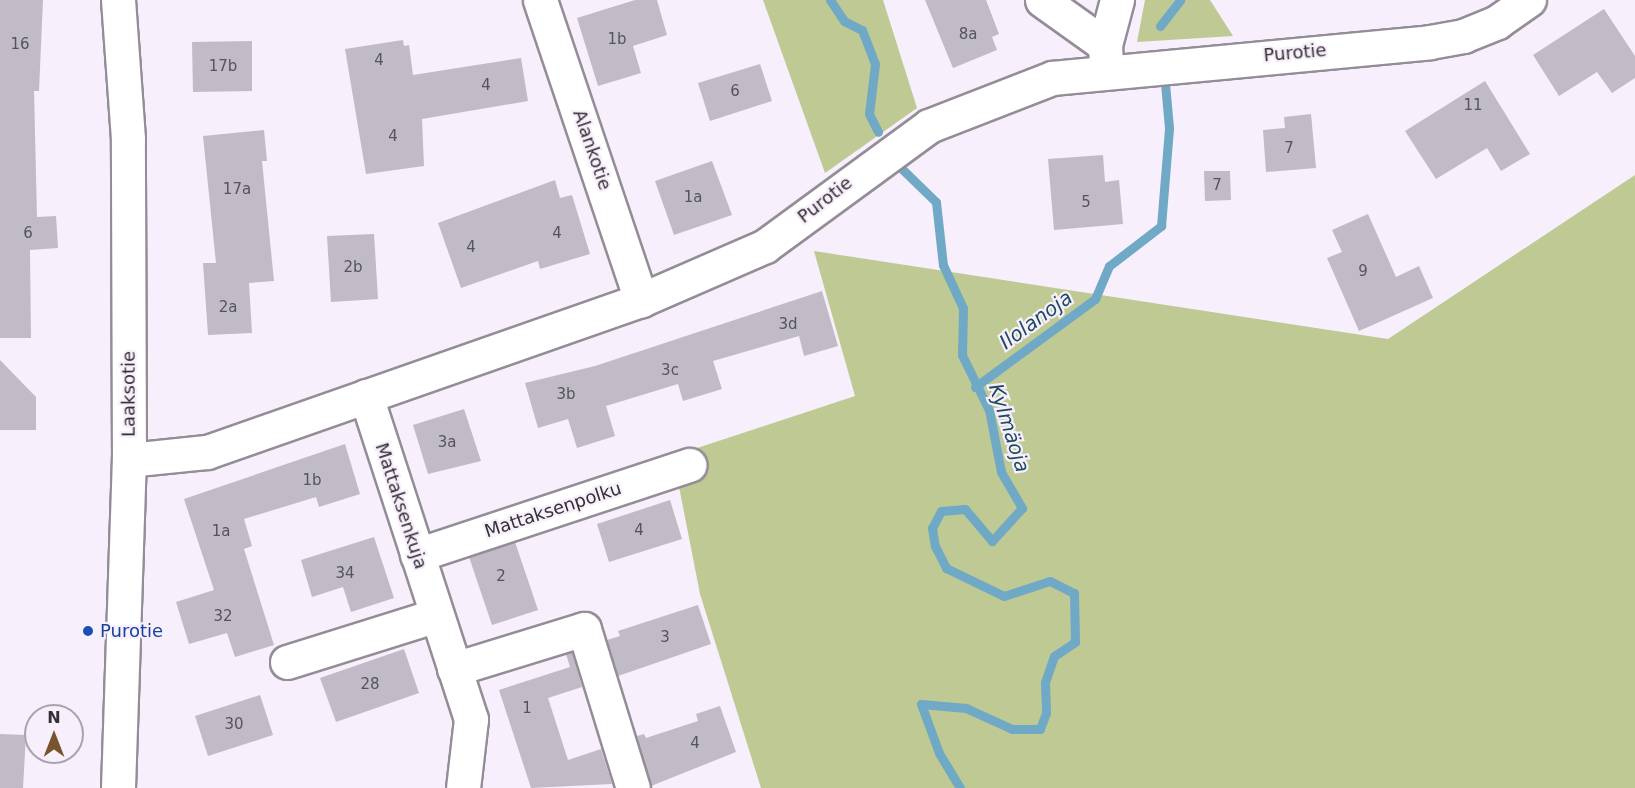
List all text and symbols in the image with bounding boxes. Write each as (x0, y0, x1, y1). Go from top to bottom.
house number: 8a (959, 26, 977, 44)
house number: 1b (607, 31, 627, 49)
house number: 16 (10, 36, 30, 54)
street label: Purotie (1263, 39, 1327, 67)
house number: 4 (374, 52, 384, 70)
house number: 17b (209, 58, 237, 76)
house number: 4 (481, 77, 491, 95)
house number: 6 (730, 83, 740, 101)
house number: 11 (1463, 97, 1483, 115)
street label: Alankotie (568, 107, 616, 193)
house number: 4 (388, 128, 398, 146)
house number: 7 (1284, 140, 1294, 158)
street label: Purotie (793, 172, 857, 228)
house number: 7 (1212, 177, 1222, 195)
house number: 17a (223, 181, 251, 199)
house number: 1a (684, 189, 702, 207)
house number: 5 (1081, 194, 1091, 212)
house number: 6 (23, 225, 33, 243)
house number: 4 (552, 225, 562, 243)
house number: 4 (466, 239, 476, 257)
house number: 2b (343, 259, 363, 277)
house number: 9 (1358, 263, 1368, 281)
water label: Ilolanoja (995, 286, 1077, 354)
house number: 2a (219, 299, 237, 317)
house number: 3d (778, 316, 798, 334)
street label: Laaksotie (118, 351, 140, 437)
house number: 3c (661, 362, 679, 380)
water label: Kylmäoja (983, 381, 1035, 475)
house number: 3b (556, 386, 576, 404)
house number: 3a (438, 434, 456, 452)
street label: Mattaksenkuja (370, 440, 432, 572)
house number: 1b (302, 472, 322, 490)
street label: Mattaksenpolku (482, 478, 624, 542)
house number: 4 (634, 522, 644, 540)
house number: 1a (212, 523, 230, 541)
house number: 34 (335, 565, 355, 583)
house number: 2 (496, 568, 506, 586)
house number: 32 (213, 608, 233, 626)
place label: Purotie (100, 620, 163, 642)
marker: Purotie (81, 624, 95, 638)
house number: 3 (660, 629, 670, 647)
house number: 28 (360, 676, 380, 694)
house number: 1 (522, 700, 532, 718)
north arrow (24, 704, 84, 764)
text: N (47, 708, 61, 727)
house number: 30 (224, 716, 244, 734)
house number: 4 (690, 735, 700, 753)

